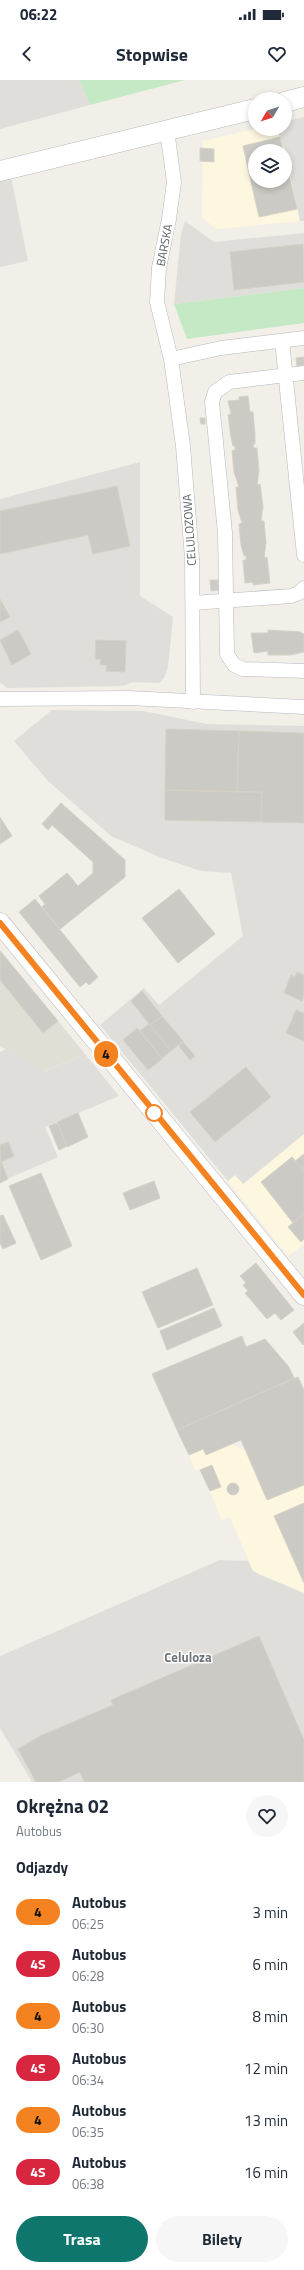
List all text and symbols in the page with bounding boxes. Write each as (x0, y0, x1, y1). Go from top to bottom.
text: 06:22 (20, 3, 57, 26)
text: Stopwise (116, 41, 188, 68)
icon: back (16, 43, 38, 65)
icon: heart (266, 43, 288, 65)
north arrow (248, 92, 292, 136)
map controls (248, 92, 292, 188)
button: layers (248, 144, 292, 188)
street label: BARSKA (151, 222, 177, 268)
street label: CELULOZOWA (177, 494, 201, 566)
line badge: 4 (93, 1041, 119, 1067)
text: 4 (102, 1043, 110, 1064)
unlabelled marker (145, 1104, 163, 1122)
district label: Celuloza (164, 1647, 212, 1667)
text: Okrężna 02 (16, 1791, 109, 1820)
button: heart (246, 1795, 288, 1837)
text: Autobus (16, 1821, 62, 1841)
text: Odjazdy (16, 1856, 68, 1879)
text: Autobus (72, 1891, 126, 1914)
text: 4 (34, 1901, 42, 1922)
text: 3 min (252, 1901, 288, 1924)
text: 06:25 (72, 1914, 104, 1934)
text: Autobus (72, 1943, 126, 1966)
text: 4S (30, 1953, 46, 1974)
text: 6 min (252, 1953, 288, 1976)
text: 06:28 (72, 1966, 104, 1986)
text: Autobus (72, 1995, 126, 2018)
text: 4 (34, 2005, 42, 2026)
text: 8 min (252, 2005, 288, 2028)
text: 06:30 (72, 2018, 104, 2038)
text: Autobus (72, 2047, 126, 2070)
text: 4S (30, 2057, 46, 2078)
text: 12 min (244, 2057, 288, 2080)
text: 06:34 (72, 2070, 104, 2090)
text: Autobus (72, 2099, 126, 2122)
text: 4 (34, 2109, 42, 2130)
text: 13 min (244, 2109, 288, 2132)
text: 06:35 (72, 2122, 104, 2142)
text: Autobus (72, 2151, 126, 2174)
text: 4S (30, 2161, 46, 2182)
text: 16 min (244, 2161, 288, 2184)
text: 06:38 (72, 2174, 104, 2194)
button: Trasa (16, 2216, 148, 2262)
button: Bilety (156, 2216, 288, 2262)

